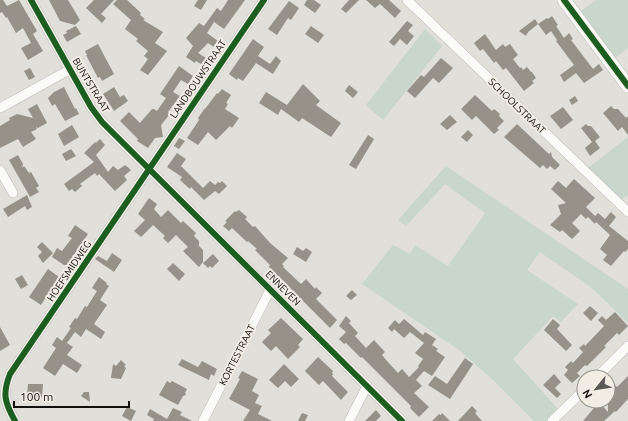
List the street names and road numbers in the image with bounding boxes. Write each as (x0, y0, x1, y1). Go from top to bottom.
street label: LANDBOUWSTRAAT (168, 37, 228, 120)
street label: BUNTSTRAAT (70, 56, 112, 115)
street label: SCHOOLSTRAAT (486, 76, 548, 136)
street label: HOEFSMIDWEG (45, 239, 93, 303)
street label: ENNEVEN (263, 268, 303, 308)
street label: KORTESTRAAT (217, 322, 257, 387)

